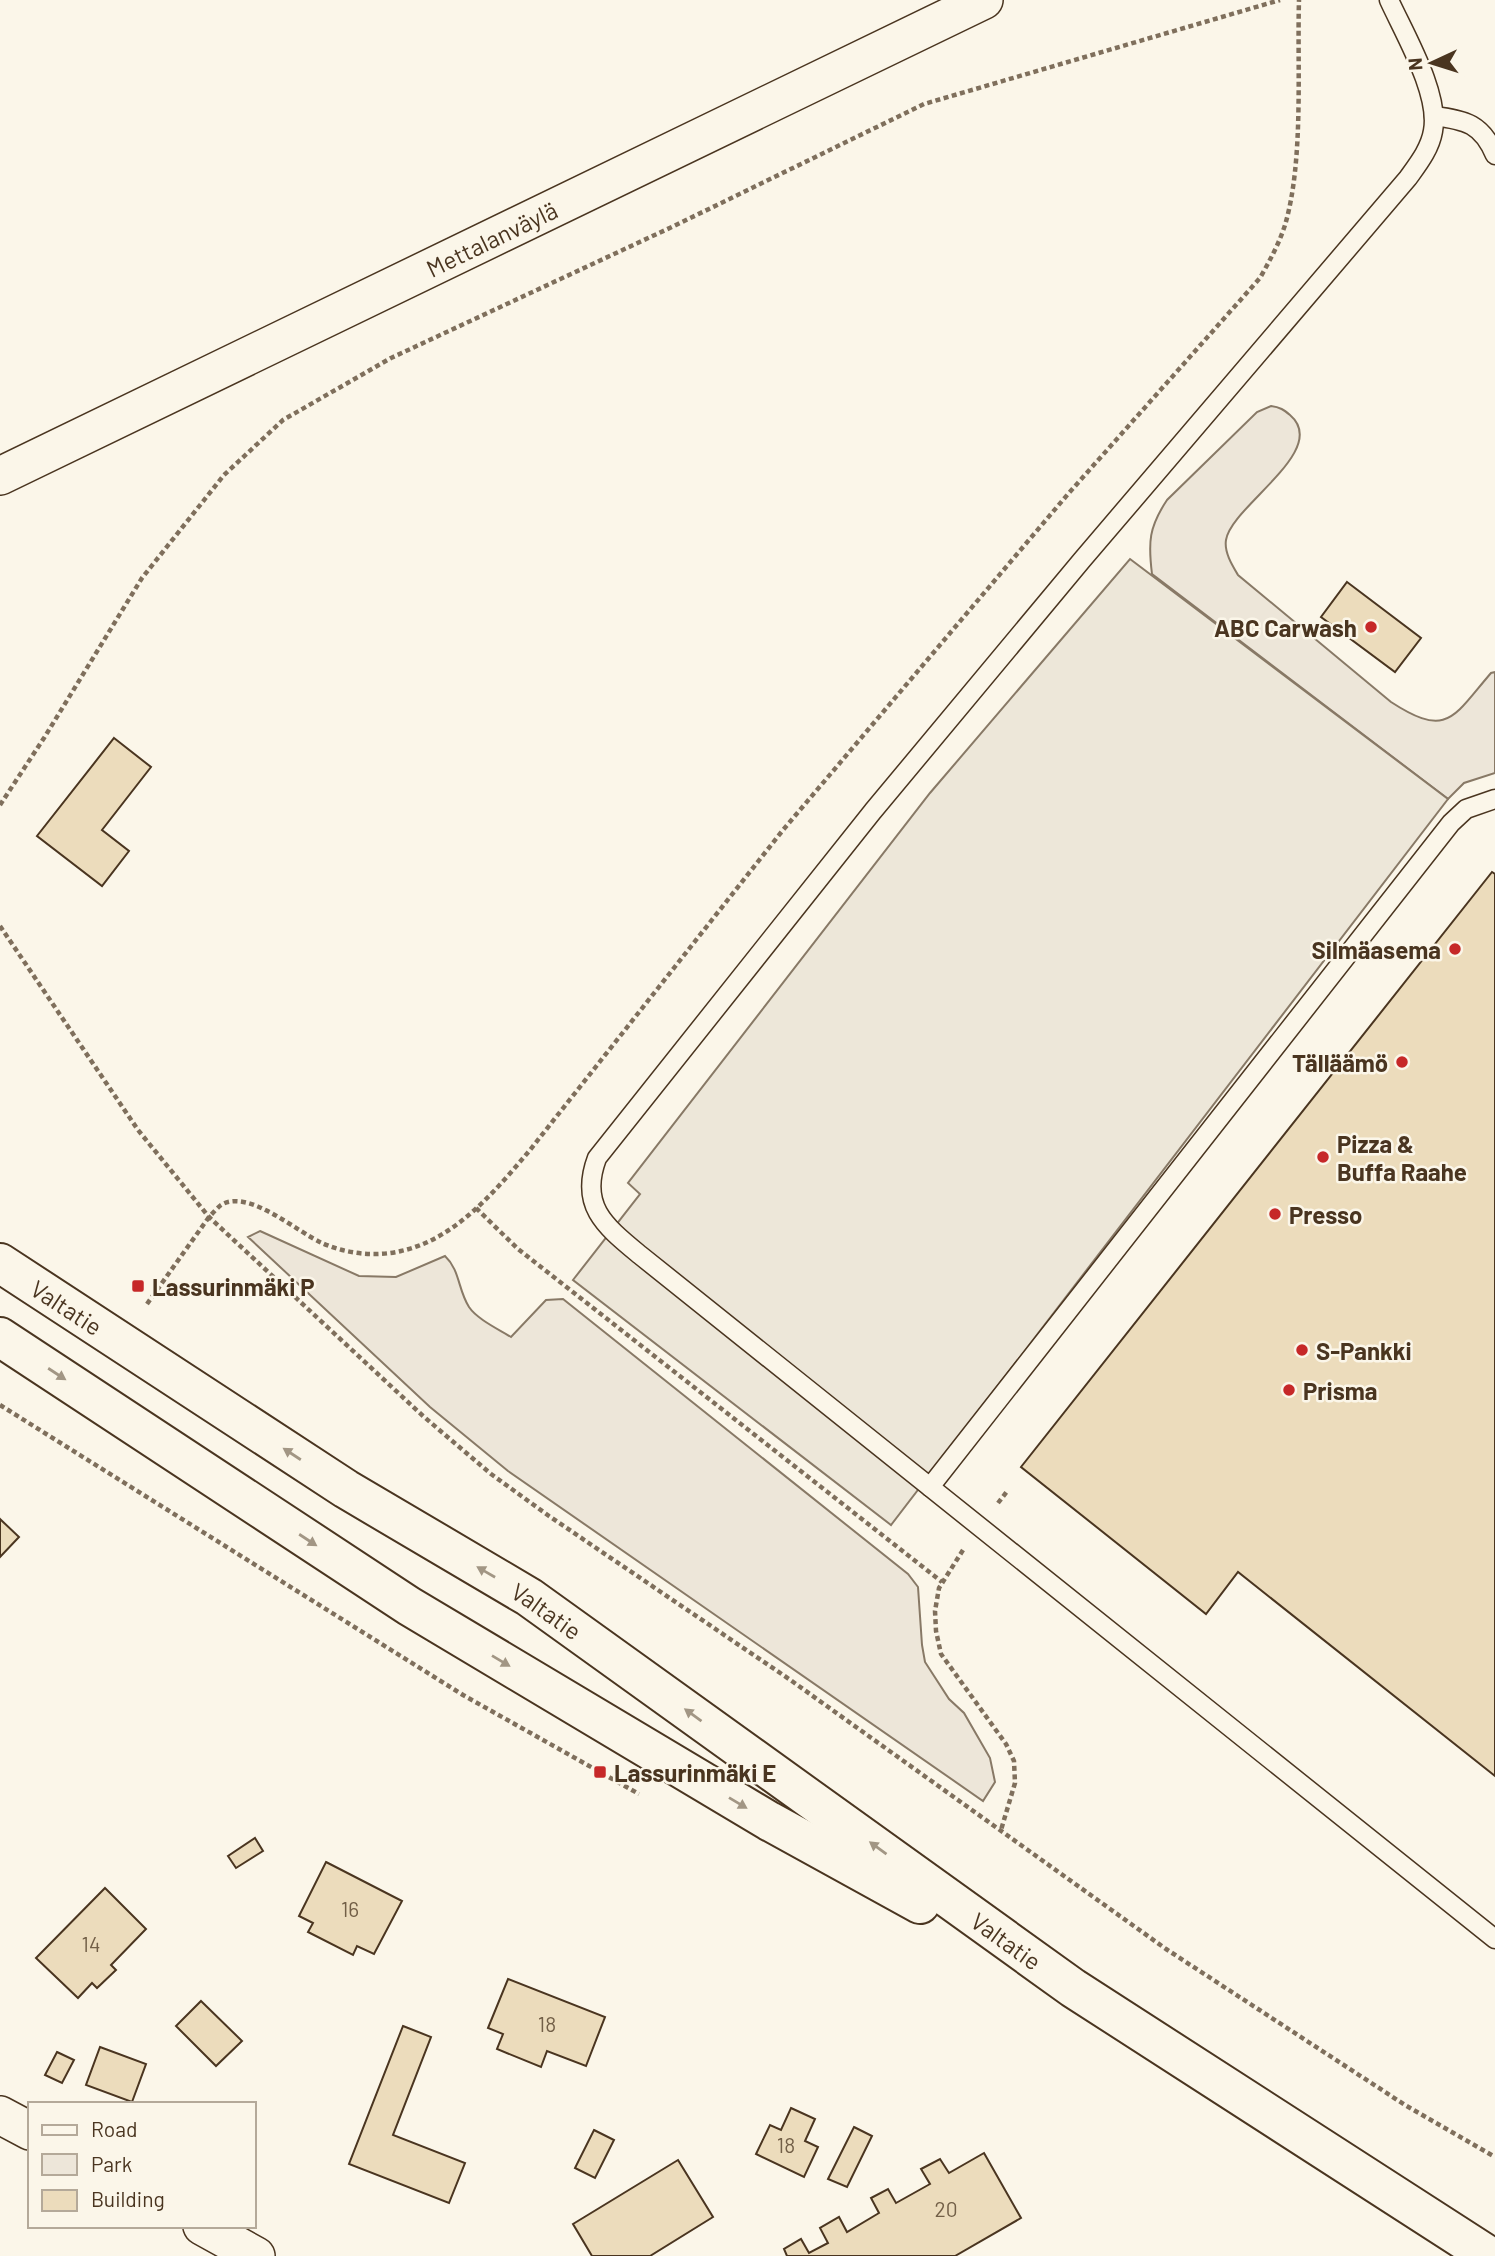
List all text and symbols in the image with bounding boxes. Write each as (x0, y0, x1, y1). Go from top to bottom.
north arrow (1397, 28, 1467, 98)
text: N (1403, 57, 1426, 71)
street label: Mettalanväylä (421, 194, 562, 282)
place label: ABC Carwash (1214, 613, 1357, 642)
marker: ABC Carwash (1363, 619, 1379, 635)
place label: Silmäasema (1311, 935, 1441, 964)
marker: Silmäasema (1447, 941, 1463, 957)
place label: Tälläämö (1292, 1048, 1388, 1077)
marker: Tälläämö (1394, 1054, 1410, 1070)
place label: Pizza & Buffa Raahe (1337, 1129, 1467, 1186)
marker: Pizza & Buffa Raahe (1315, 1149, 1331, 1165)
place label: Presso (1289, 1200, 1362, 1229)
marker: Presso (1267, 1206, 1283, 1222)
place label: Lassurinmäki P (152, 1272, 315, 1301)
street label: Valtatie (26, 1273, 108, 1341)
marker: Lassurinmäki P (130, 1278, 146, 1294)
place label: S-Pankki (1316, 1336, 1412, 1365)
marker: S-Pankki (1294, 1342, 1310, 1358)
one-way arrow (47, 1368, 67, 1381)
place label: Prisma (1303, 1376, 1377, 1405)
marker: Prisma (1281, 1382, 1297, 1398)
one-way arrow (282, 1448, 301, 1461)
one-way arrow (299, 1533, 318, 1546)
one-way arrow (477, 1565, 496, 1578)
street label: Valtatie (507, 1576, 588, 1645)
one-way arrow (491, 1655, 510, 1667)
one-way arrow (684, 1709, 702, 1723)
place label: Lassurinmäki E (614, 1758, 776, 1787)
marker: Lassurinmäki E (592, 1764, 608, 1780)
one-way arrow (729, 1797, 748, 1809)
one-way arrow (869, 1842, 887, 1856)
house number: 16 (341, 1896, 359, 1921)
street label: Valtatie (966, 1905, 1047, 1975)
house number: 14 (82, 1931, 100, 1956)
house number: 18 (538, 2011, 556, 2036)
legend (28, 2102, 256, 2228)
text: Road (91, 2116, 137, 2141)
house number: 18 (777, 2132, 795, 2157)
text: Park (91, 2151, 132, 2176)
text: Building (91, 2186, 165, 2211)
house number: 20 (934, 2196, 958, 2221)

